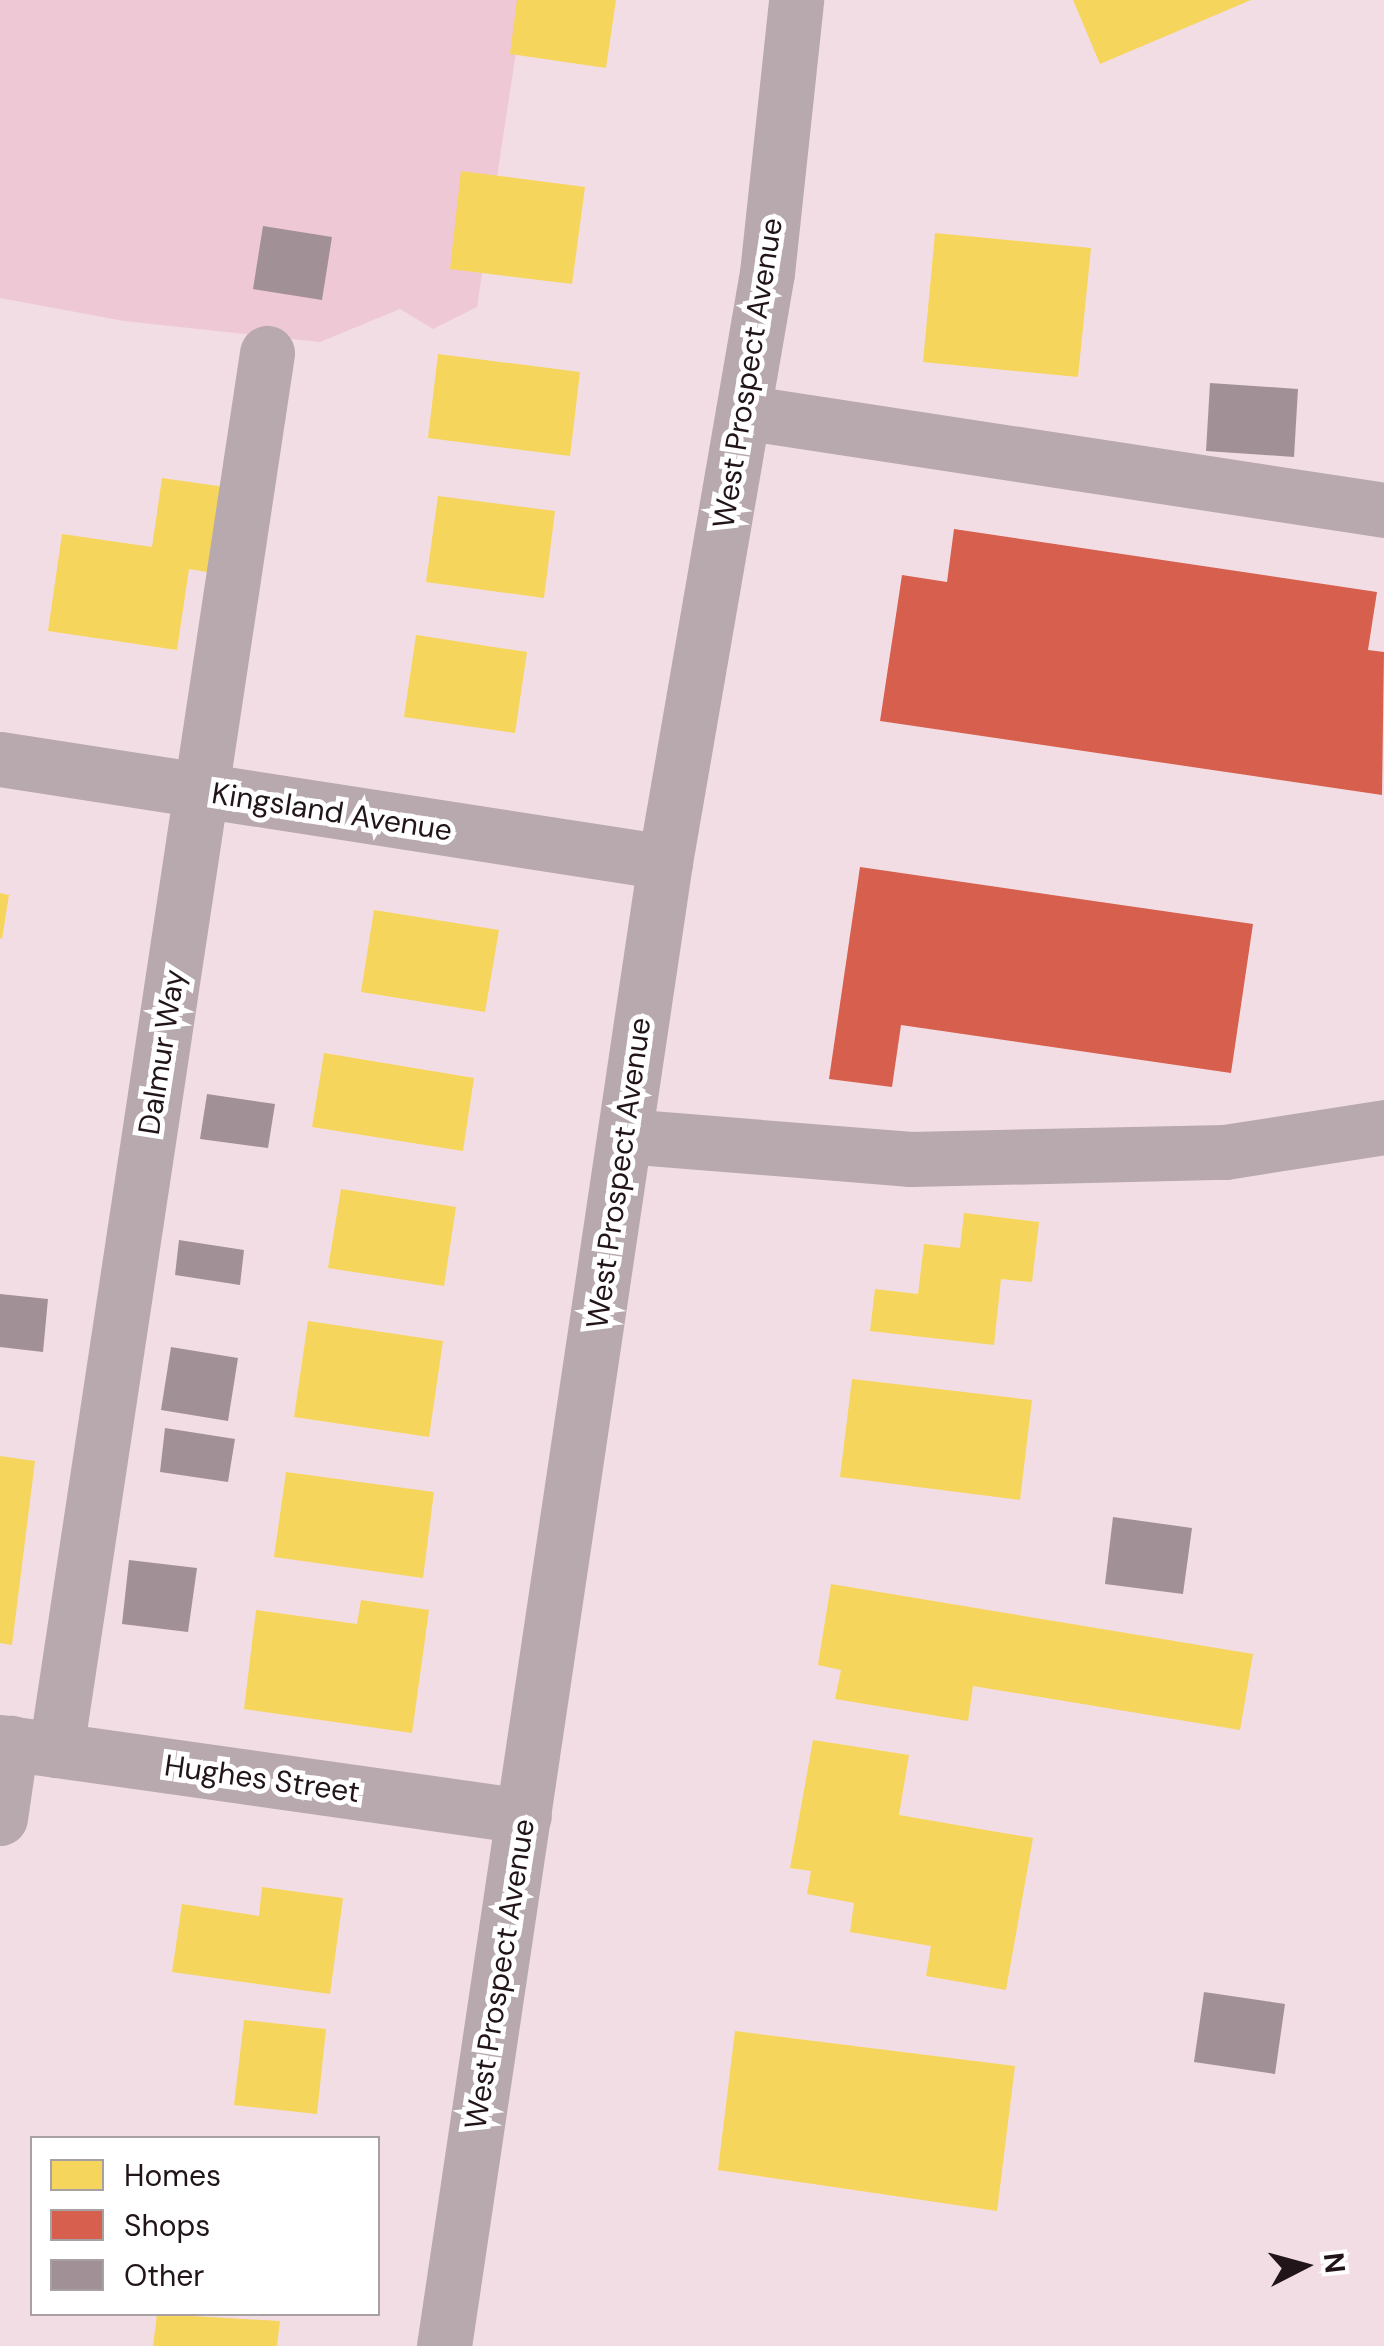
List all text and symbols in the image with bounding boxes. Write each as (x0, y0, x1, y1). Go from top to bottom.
street label: West Prospect Avenue (706, 215, 790, 531)
street label: Kingsland Avenue (209, 775, 455, 849)
street label: Dalmur Way (131, 967, 193, 1137)
street label: West Prospect Avenue (579, 1015, 659, 1331)
street label: Hughes Street (162, 1747, 362, 1811)
street label: West Prospect Avenue (458, 1816, 542, 2132)
legend (30, 2136, 380, 2316)
text: Homes (124, 2156, 221, 2195)
text: Shops (124, 2206, 210, 2245)
north arrow (1254, 2216, 1354, 2316)
text: N (1315, 2251, 1354, 2275)
text: Other (124, 2256, 204, 2295)

